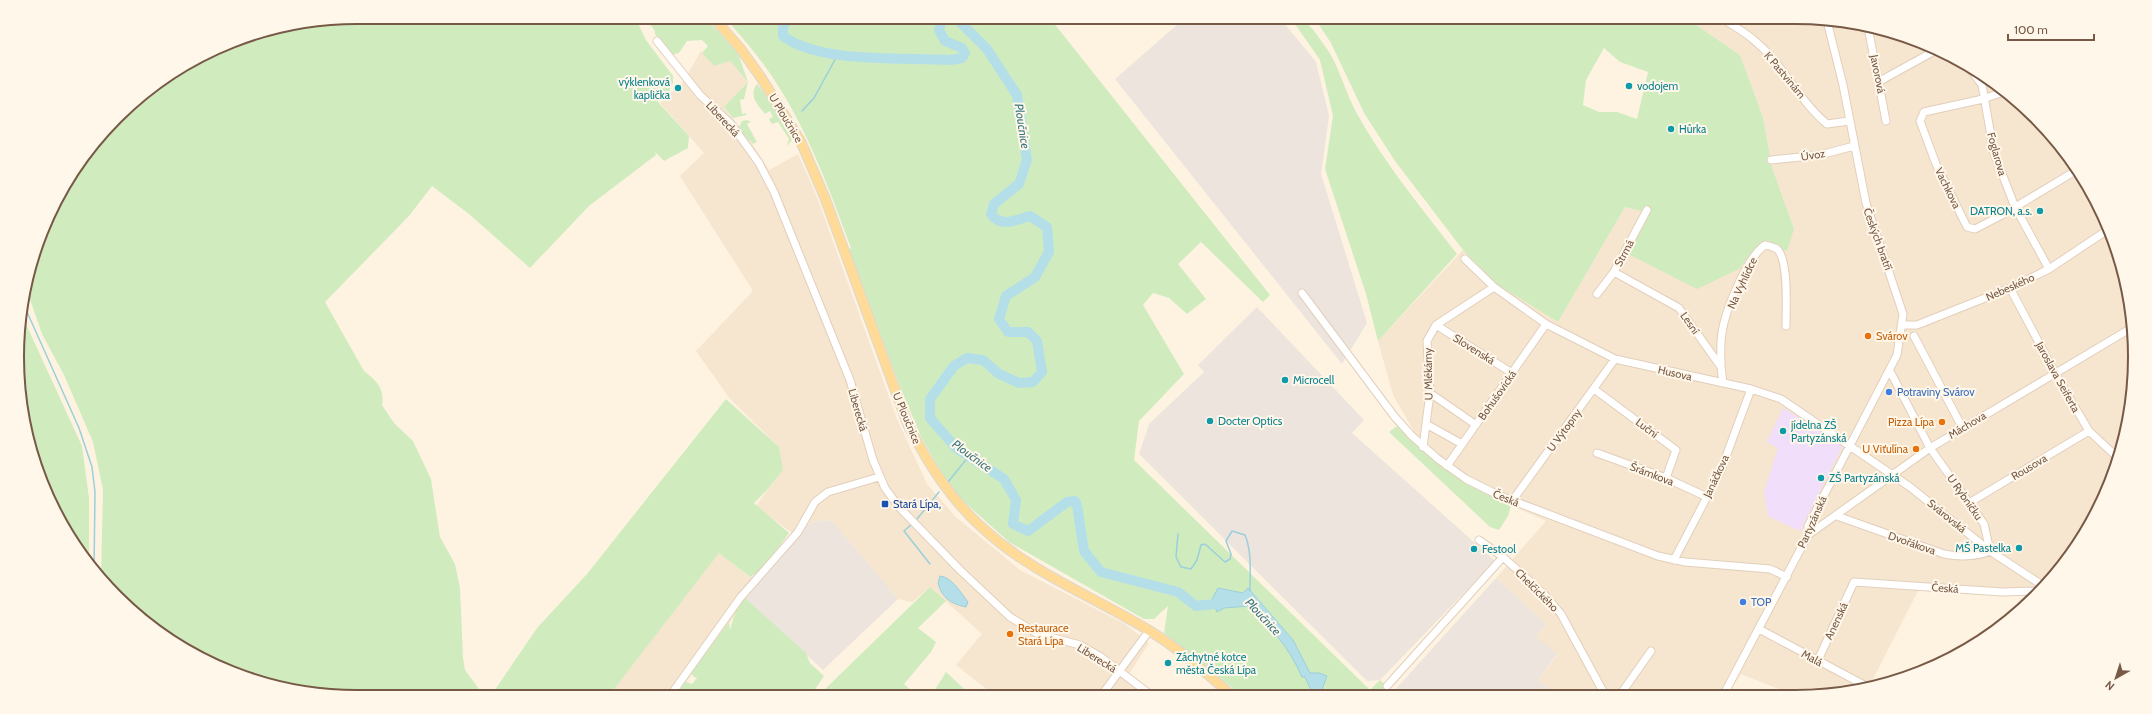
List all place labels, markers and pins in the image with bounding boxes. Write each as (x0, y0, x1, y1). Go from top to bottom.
place label: výklenková kaplička (619, 75, 671, 102)
place label: vodojem (1637, 79, 1678, 93)
marker: vodojem (1624, 81, 1634, 91)
marker: výklenková kaplička (673, 83, 683, 93)
place label: Hůrka (1679, 122, 1707, 136)
marker: Hůrka (1666, 124, 1676, 134)
place label: DATRON, a.s. (1970, 204, 2032, 218)
marker: DATRON, a.s. (2035, 206, 2045, 216)
place label: Svárov (1876, 329, 1908, 343)
marker: Svárov (1863, 331, 1873, 341)
place label: Microcell (1293, 373, 1335, 387)
marker: Microcell (1280, 375, 1290, 385)
place label: Potraviny Svárov (1897, 385, 1975, 399)
marker: Potraviny Svárov (1884, 387, 1894, 397)
place label: Docter Optics (1218, 414, 1283, 428)
place label: Pizza Lípa (1888, 415, 1935, 429)
marker: Docter Optics (1205, 416, 1215, 426)
marker: Pizza Lípa (1937, 417, 1947, 427)
place label: jídelna ZŠ Partyzánská (1790, 418, 1847, 445)
marker: jídelna ZŠ Partyzánská (1778, 426, 1788, 436)
place label: U Viťulína (1862, 442, 1909, 456)
marker: U Viťulína (1911, 444, 1921, 454)
place label: ZŠ Partyzánská (1829, 471, 1900, 485)
marker: ZŠ Partyzánská (1816, 473, 1826, 483)
place label: Stará Lípa, (893, 497, 941, 511)
marker: Stará Lípa, (880, 499, 890, 509)
place label: MŠ Pastelka (1955, 541, 2012, 555)
place label: Festool (1482, 542, 1516, 556)
marker: MŠ Pastelka (2014, 543, 2024, 553)
marker: Festool (1469, 544, 1479, 554)
place label: TOP (1751, 595, 1772, 609)
marker: TOP (1738, 597, 1748, 607)
place label: Restaurace Stará Lípa (1018, 621, 1069, 648)
marker: Restaurace Stará Lípa (1005, 629, 1015, 639)
place label: Záchytné kotce města Česká Lípa (1176, 650, 1257, 677)
marker: Záchytné kotce města Česká Lípa (1163, 658, 1173, 668)

